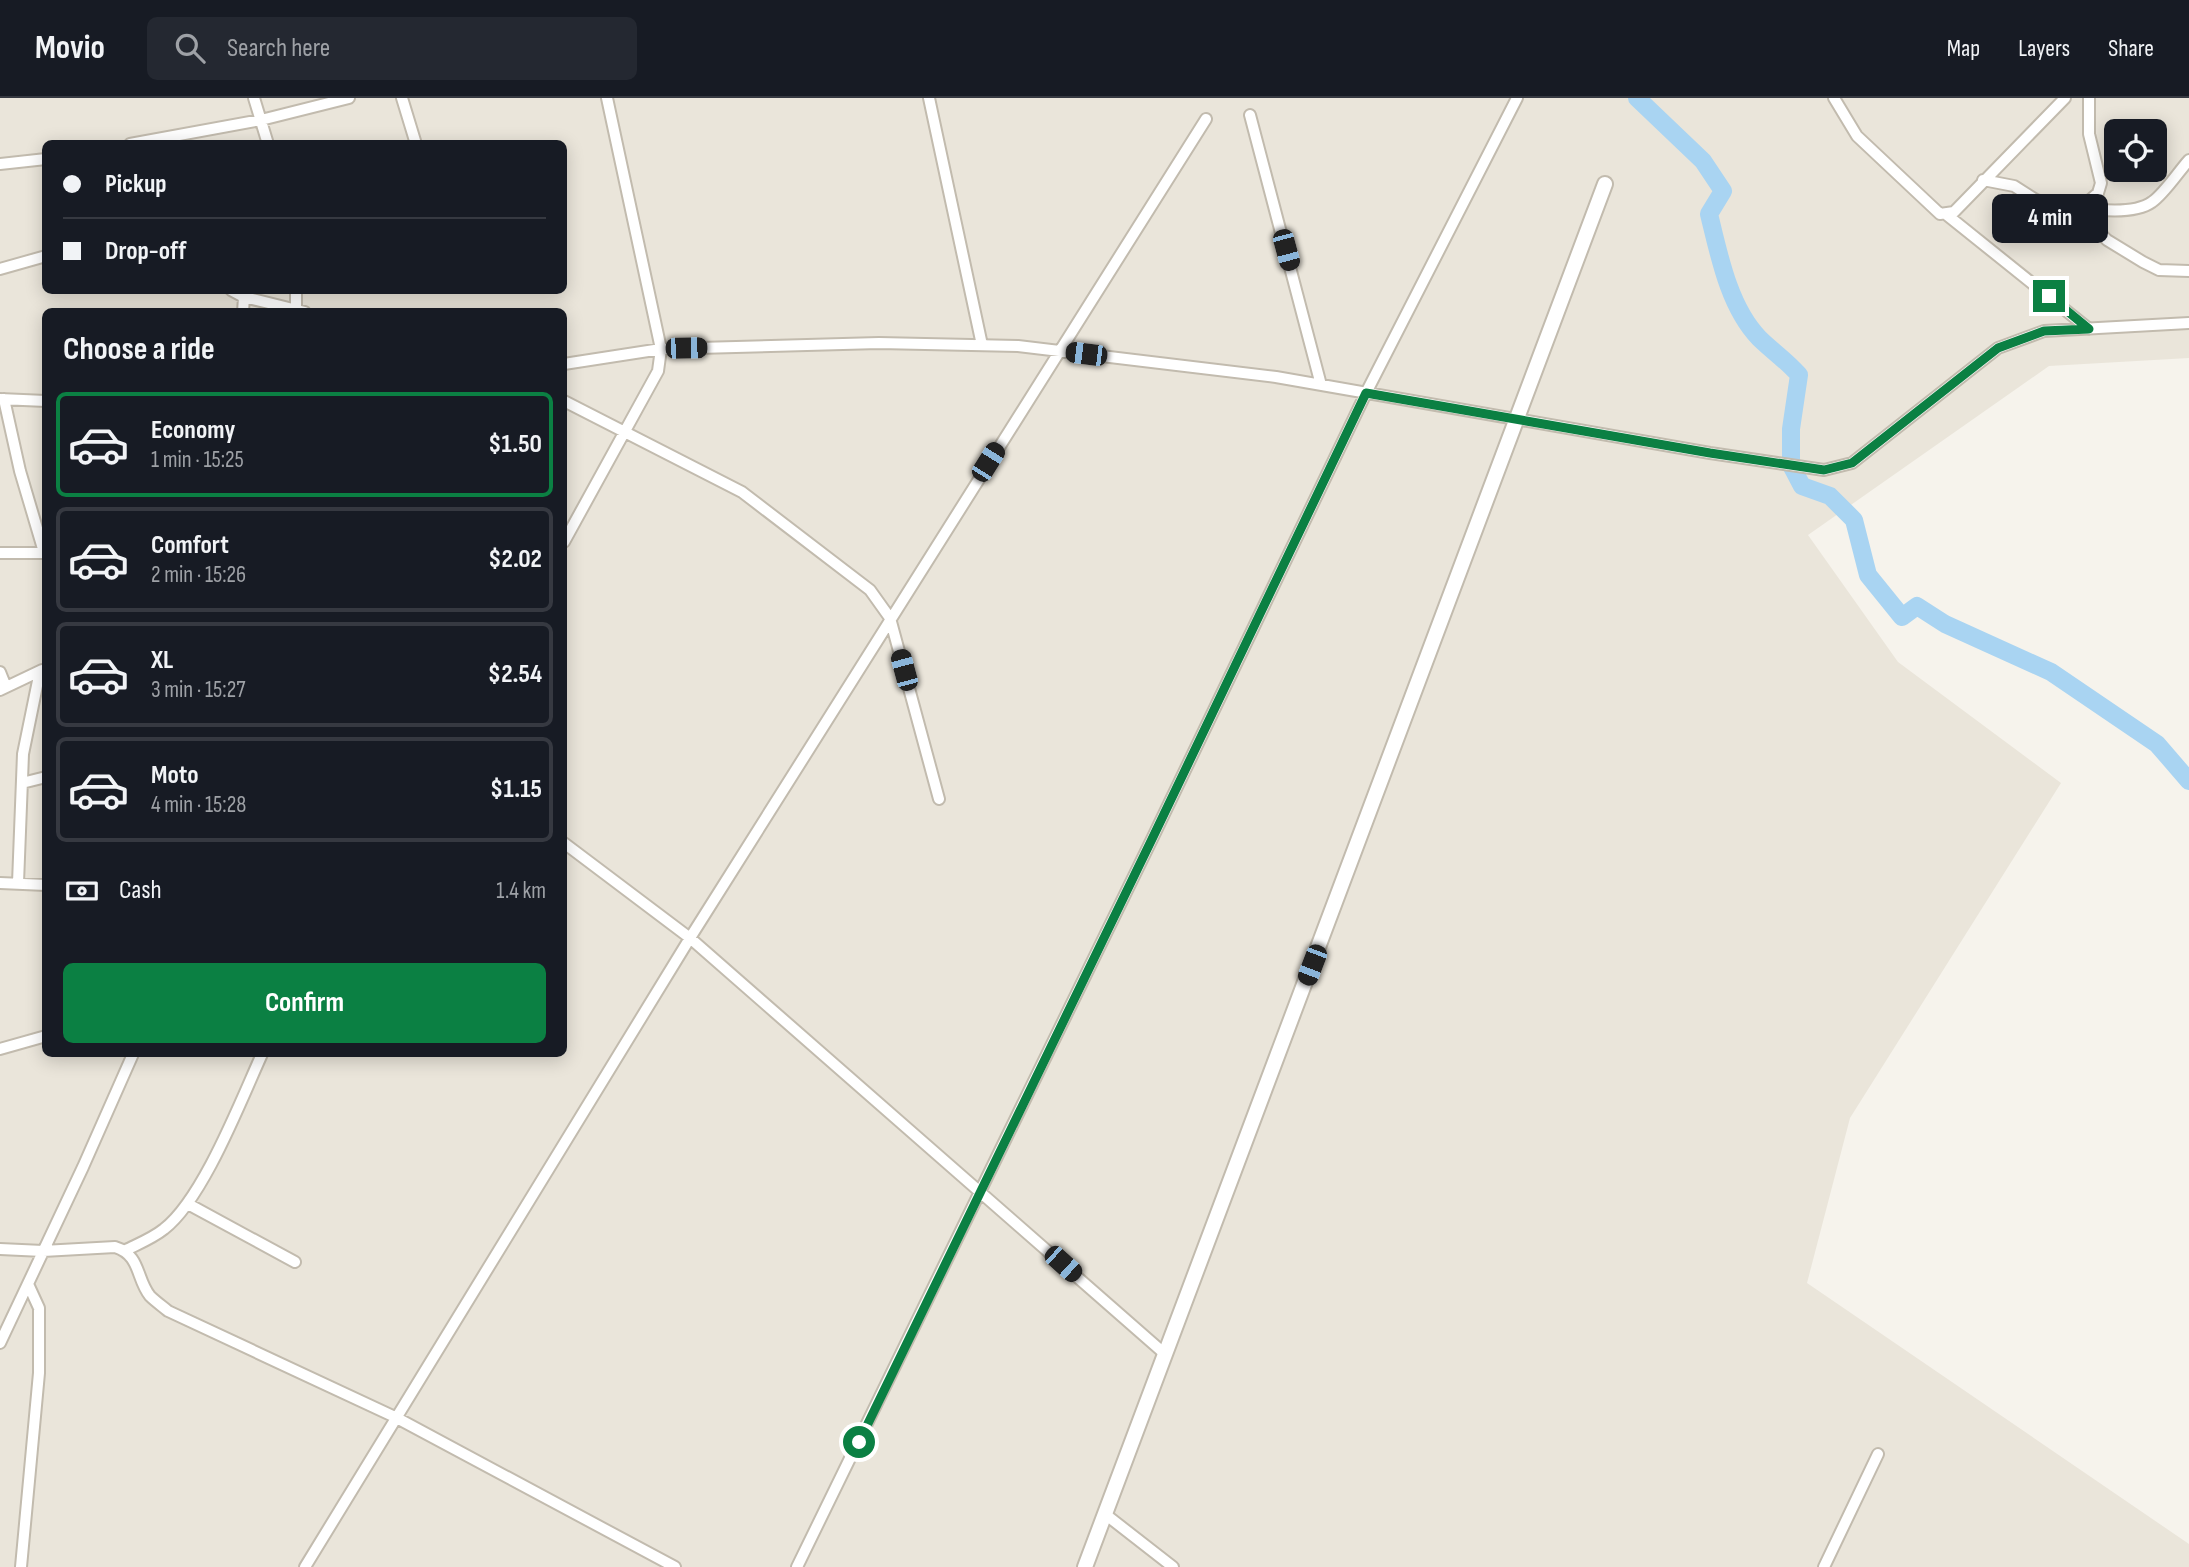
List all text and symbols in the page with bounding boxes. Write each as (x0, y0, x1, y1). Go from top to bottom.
search box (147, 17, 637, 80)
text: Movio (35, 28, 105, 68)
icon: search (171, 29, 209, 67)
text: Search here (227, 33, 330, 64)
text: Map (1947, 34, 1980, 63)
text: Layers (2018, 34, 2070, 63)
text: Share (2108, 34, 2154, 63)
map controls (2104, 119, 2167, 182)
button: locate (2104, 119, 2167, 182)
text: Pickup (105, 169, 167, 200)
callout: 4 min (1991, 194, 2107, 244)
text: 4 min (2028, 204, 2072, 232)
car (1271, 227, 1302, 273)
text: Drop-off (105, 236, 186, 267)
route end (2033, 280, 2065, 312)
text: Choose a ride (63, 330, 215, 369)
car (665, 337, 708, 359)
car (1064, 341, 1109, 367)
icon: car (67, 413, 130, 476)
text: Economy (151, 415, 235, 446)
text: $1.50 (488, 429, 542, 460)
car (968, 439, 1009, 485)
text: 1 min · 15:25 (151, 446, 244, 474)
icon: car (67, 528, 130, 591)
text: Comfort (151, 530, 229, 561)
text: $2.02 (488, 544, 542, 575)
text: 2 min · 15:26 (151, 561, 246, 589)
icon: car (67, 643, 130, 706)
text: XL (151, 645, 173, 676)
car (889, 647, 920, 693)
text: $2.54 (488, 659, 542, 690)
text: 3 min · 15:27 (151, 676, 245, 704)
icon: car (67, 758, 130, 821)
text: Moto (151, 760, 199, 791)
text: $1.15 (490, 774, 542, 805)
text: 4 min · 15:28 (151, 791, 246, 819)
icon: cash (63, 872, 101, 910)
text: Cash (119, 875, 162, 906)
text: 1.4 km (496, 877, 546, 905)
car (1295, 942, 1330, 988)
button: Confirm (63, 963, 546, 1043)
car (1041, 1242, 1086, 1286)
route start (843, 1426, 875, 1458)

